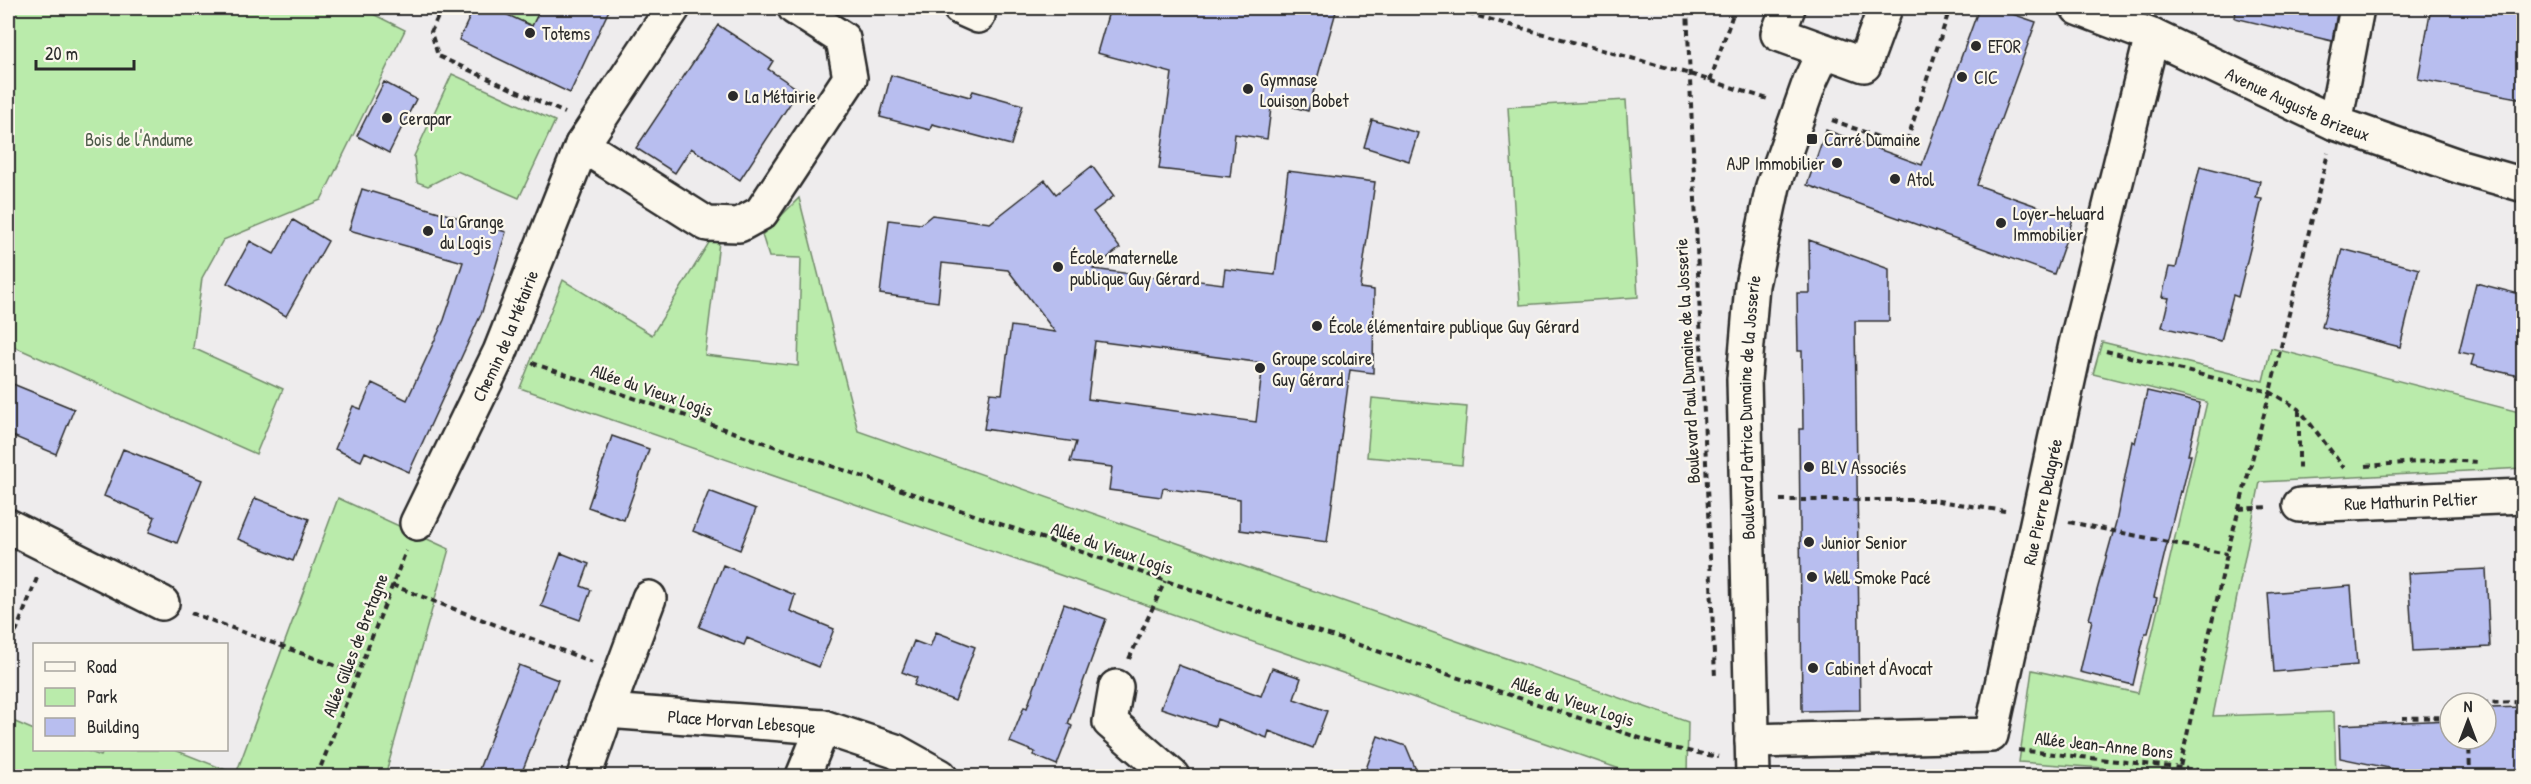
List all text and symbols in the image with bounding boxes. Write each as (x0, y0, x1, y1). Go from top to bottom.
place label: Totems (542, 21, 590, 46)
marker: Totems (523, 26, 537, 40)
scale bar (36, 33, 134, 71)
place label: EFOR (1988, 34, 2021, 59)
marker: EFOR (1969, 39, 1983, 53)
text: 20 m (45, 41, 78, 66)
street label: Avenue Auguste Brizeux (2222, 60, 2373, 147)
place label: CIC (1974, 65, 1998, 90)
place label: Gymnase Louison Bobet (1260, 67, 1350, 113)
marker: CIC (1955, 70, 1969, 84)
marker: Gymnase Louison Bobet (1241, 82, 1255, 96)
place label: La Métairie (745, 84, 816, 109)
marker: La Métairie (726, 89, 740, 103)
place label: Cerapar (399, 106, 452, 131)
marker: Cerapar (380, 111, 394, 125)
park label: Bois de l'Andume (85, 127, 193, 152)
place label: Carré Dumaine (1824, 127, 1920, 152)
marker: Carré Dumaine (1805, 132, 1819, 146)
place label: AJP Immobilier (1726, 151, 1825, 176)
marker: AJP Immobilier (1830, 156, 1844, 170)
place label: Atol (1907, 167, 1934, 192)
marker: Atol (1888, 172, 1902, 186)
place label: Loyer-heluard Immobilier (2013, 201, 2104, 247)
place label: La Grange du Logis (440, 209, 504, 255)
marker: Loyer-heluard Immobilier (1994, 216, 2008, 230)
marker: La Grange du Logis (421, 224, 435, 238)
street label: Boulevard Paul Dumaine de la Josserie (1668, 238, 1706, 484)
place label: École maternelle publique Guy Gérard (1070, 245, 1199, 291)
marker: École maternelle publique Guy Gérard (1051, 260, 1065, 274)
street label: Chemin de la Métairie (465, 266, 544, 406)
street label: Boulevard Patrice Dumaine de la Josserie (1731, 272, 1766, 540)
place label: École élémentaire publique Guy Gérard (1329, 314, 1579, 339)
marker: École élémentaire publique Guy Gérard (1310, 319, 1324, 333)
place label: Groupe scolaire Guy Gérard (1272, 346, 1372, 392)
street label: Allée du Vieux Logis (588, 358, 716, 423)
marker: Groupe scolaire Guy Gérard (1253, 361, 1267, 375)
street label: Rue Pierre Delagrée (2016, 436, 2068, 567)
place label: BLV Associés (1821, 455, 1906, 480)
marker: BLV Associés (1802, 460, 1816, 474)
street label: Rue Mathurin Peltier (2344, 485, 2478, 516)
street label: Allée du Vieux Logis (1048, 516, 1176, 581)
place label: Junior Senior (1821, 530, 1907, 555)
marker: Junior Senior (1802, 535, 1816, 549)
place label: Well Smoke Pacé (1824, 565, 1931, 590)
street label: Allée Gilles de Bretagne (316, 570, 394, 720)
marker: Well Smoke Pacé (1805, 570, 1819, 584)
legend (33, 643, 228, 751)
text: Road (87, 654, 117, 679)
place label: Cabinet d'Avocat (1825, 656, 1933, 681)
marker: Cabinet d'Avocat (1806, 661, 1820, 675)
street label: Allée du Vieux Logis (1509, 669, 1637, 733)
text: Park (87, 684, 118, 709)
north arrow (2438, 691, 2498, 751)
text: N (2464, 695, 2473, 717)
street label: Place Morvan Lebesque (667, 703, 817, 739)
text: Building (87, 714, 139, 739)
street label: Allée Jean-Anne Bons (2034, 725, 2175, 765)

